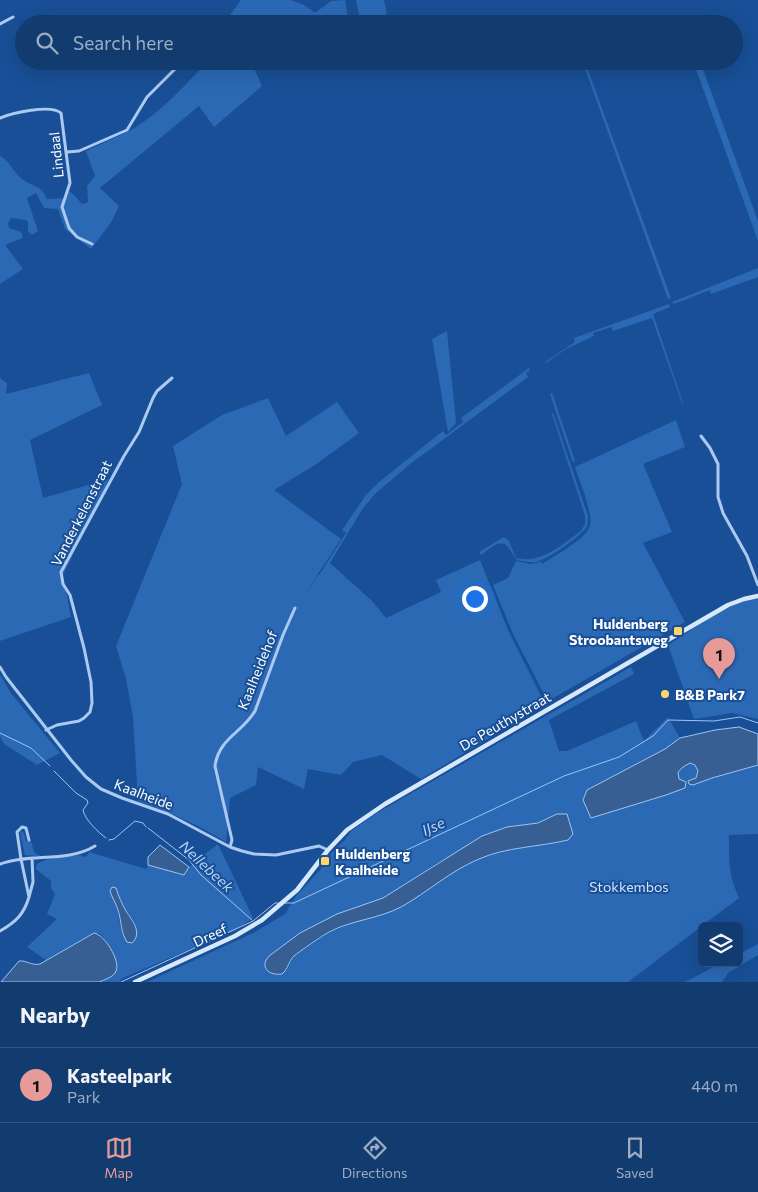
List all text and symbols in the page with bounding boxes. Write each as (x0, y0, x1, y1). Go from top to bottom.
search box (15, 15, 743, 70)
icon: search (33, 29, 61, 57)
text: Search here (73, 31, 173, 54)
street label: Lindaal (45, 131, 67, 179)
street label: Vanderkelenstraat (47, 457, 115, 569)
your location (462, 586, 488, 612)
place label: Huldenberg Stroobantsweg (569, 615, 668, 648)
marker: Huldenberg Stroobantsweg (672, 625, 684, 637)
street label: Kaalheidehof (233, 627, 281, 712)
pin: 1 (703, 638, 735, 679)
place label: B&B Park7 (675, 686, 745, 703)
street label: De Peuthystraat (456, 688, 554, 754)
marker: B&B Park7 (659, 688, 671, 700)
street label: Kaalheide (112, 775, 176, 813)
water label: IJse (419, 813, 447, 839)
water label: Nellebeek (176, 836, 238, 896)
place label: Huldenberg Kaalheide (335, 845, 410, 878)
marker: Huldenberg Kaalheide (319, 855, 331, 867)
park label: Stokkembos (589, 878, 669, 895)
street label: Dreef (190, 920, 230, 950)
map controls (698, 922, 743, 967)
button: layers (698, 922, 743, 967)
text: Nearby (20, 1002, 90, 1027)
text: Kasteelpark (67, 1064, 172, 1087)
text: 1 (32, 1076, 40, 1095)
text: 440 m (691, 1076, 738, 1095)
text: Park (67, 1087, 100, 1106)
tab: Map (104, 1134, 133, 1181)
tab: Directions (342, 1134, 407, 1181)
tab: Saved (616, 1134, 654, 1181)

